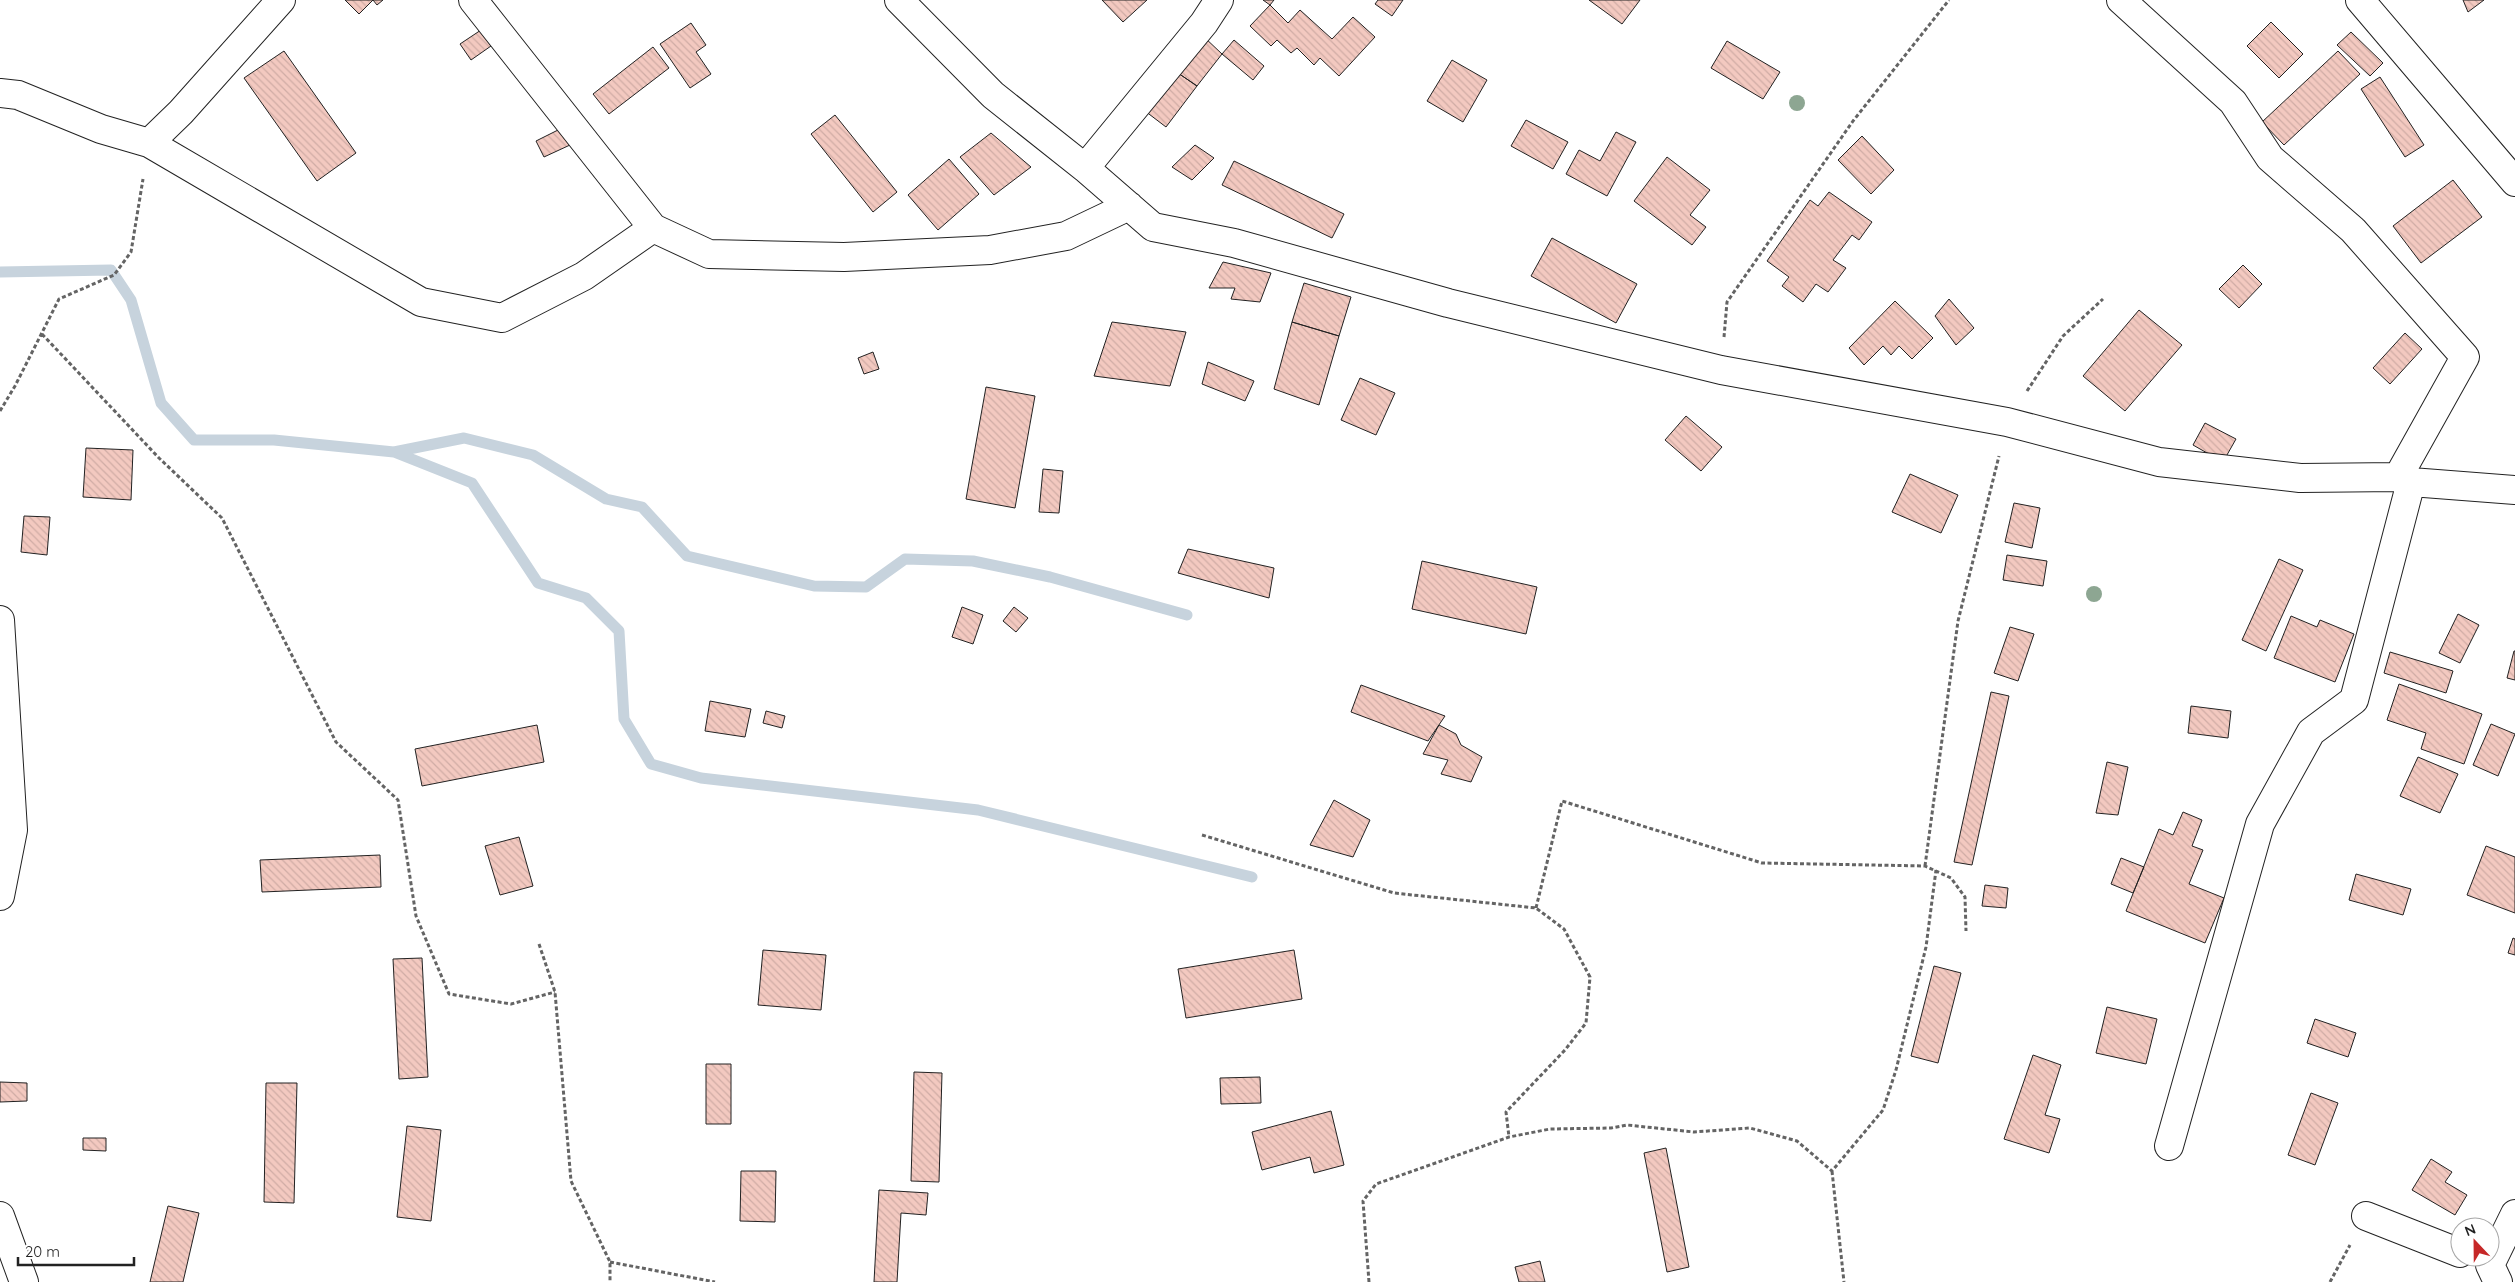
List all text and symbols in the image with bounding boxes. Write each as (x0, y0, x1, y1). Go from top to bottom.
north arrow (2450, 1217, 2500, 1267)
text: N (2462, 1220, 2478, 1240)
scale bar (18, 1234, 134, 1266)
text: 20 m (25, 1242, 60, 1261)

